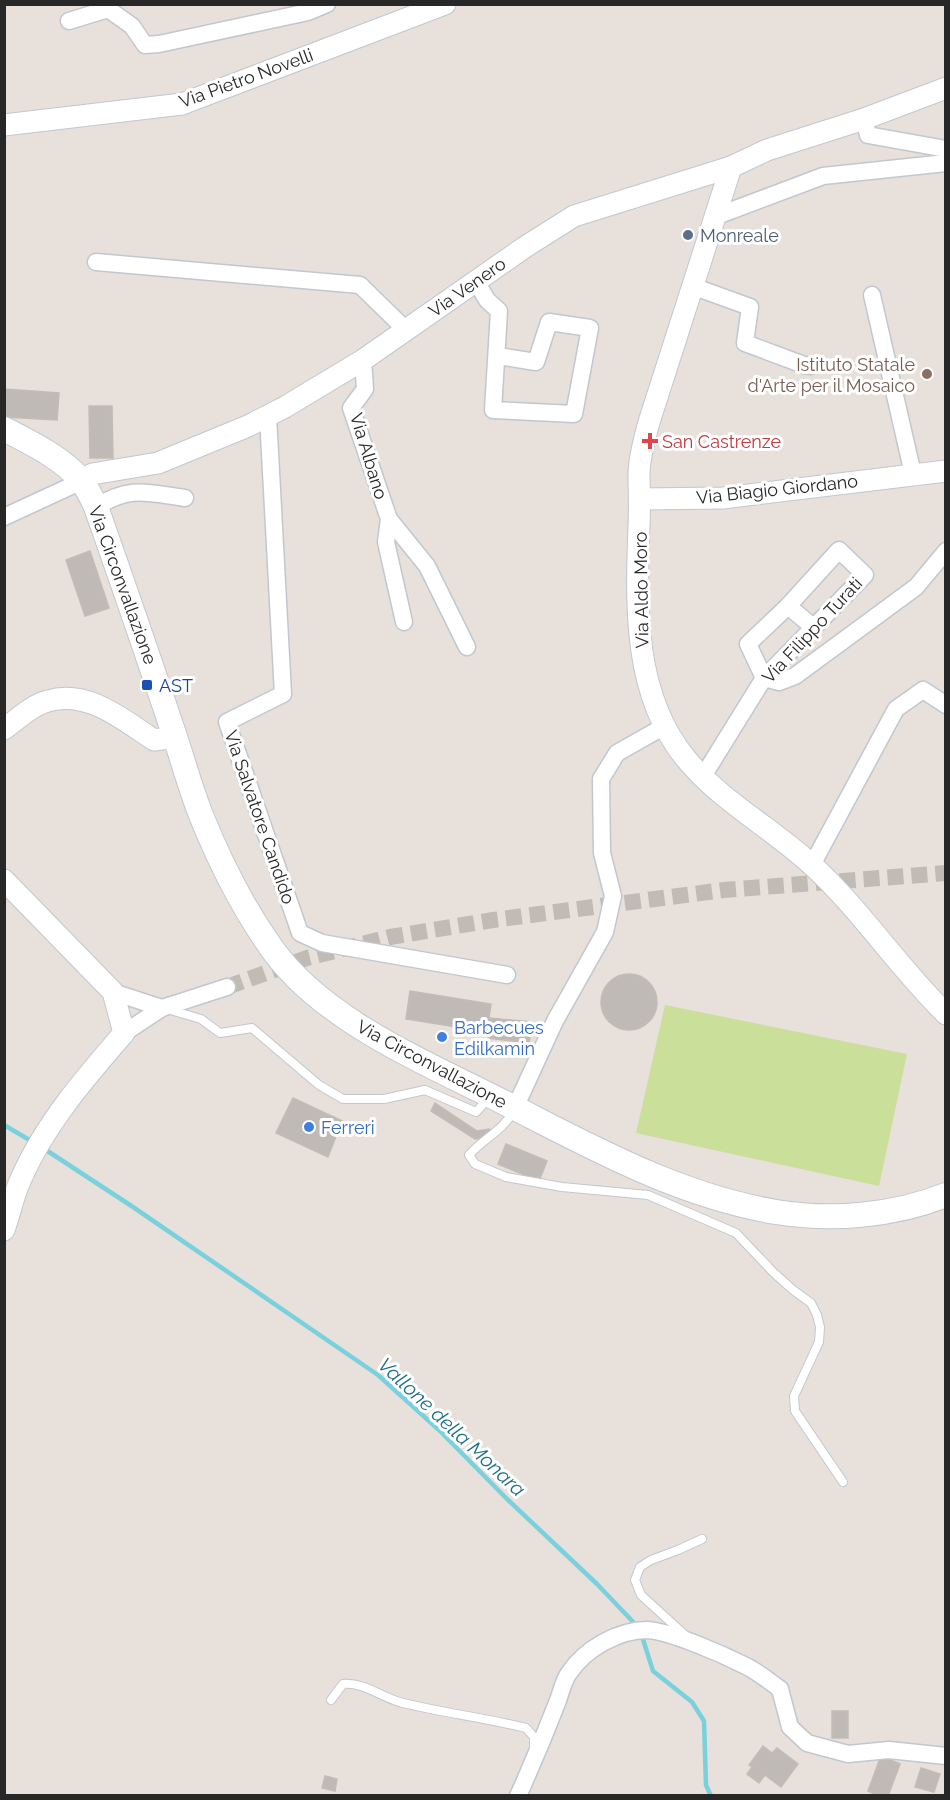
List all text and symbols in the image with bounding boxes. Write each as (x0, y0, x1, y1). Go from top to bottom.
street label: Via Pietro Novelli (176, 44, 316, 112)
place label: Monreale (700, 225, 779, 246)
marker: Monreale (681, 228, 695, 242)
street label: Via Venero (424, 253, 510, 321)
place label: Istituto Statale d'Arte per il Mosaico (748, 354, 915, 396)
marker: Istituto Statale d'Arte per il Mosaico (920, 367, 934, 381)
street label: Via Albano (346, 410, 392, 502)
place label: San Castrenze (662, 431, 781, 452)
marker: San Castrenze (643, 434, 657, 448)
street label: Via Biagio Giordano (695, 470, 859, 508)
street label: Via Circonvallazione (85, 503, 162, 667)
street label: Via Aldo Moro (629, 531, 653, 648)
street label: Via Filippo Turati (758, 573, 866, 687)
place label: AST (159, 675, 193, 696)
marker: AST (140, 678, 154, 692)
street label: Via Salvatore Candido (220, 727, 300, 907)
street label: Via Circonvallazione (353, 1016, 511, 1113)
place label: Barbecues Edilkamin (454, 1017, 544, 1059)
marker: Barbecues Edilkamin (435, 1030, 449, 1044)
place label: Ferreri (321, 1117, 375, 1138)
marker: Ferreri (302, 1120, 316, 1134)
water label: Vallone della Monara (373, 1353, 531, 1501)

